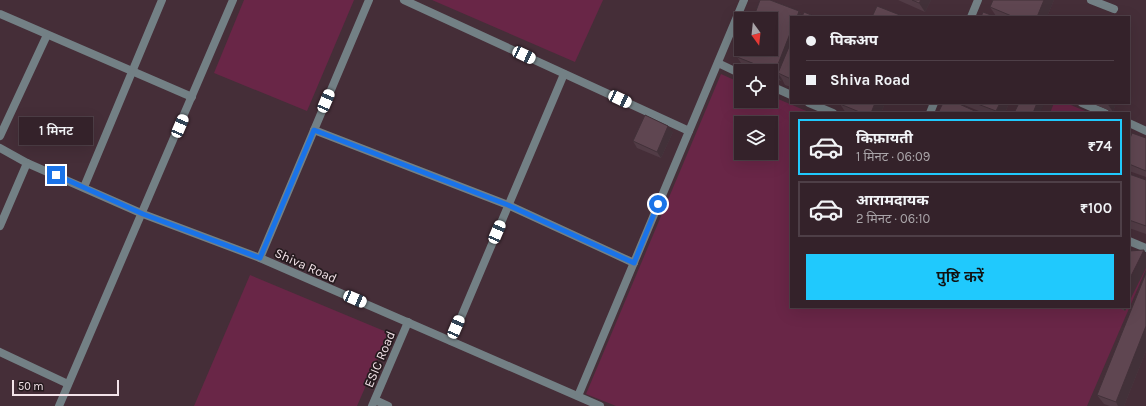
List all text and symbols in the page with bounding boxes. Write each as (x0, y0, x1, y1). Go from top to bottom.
north arrow (734, 12, 778, 56)
map controls (734, 12, 778, 160)
text: पिकअप (830, 31, 878, 49)
car (511, 44, 537, 66)
button: locate (734, 64, 778, 108)
text: Shiva Road (830, 71, 910, 89)
car (316, 88, 336, 114)
car (607, 88, 633, 110)
car (170, 113, 190, 139)
button: layers (734, 116, 778, 160)
callout: 1 मिनट (19, 117, 93, 145)
text: 1 मिनट (39, 123, 73, 138)
icon: car (808, 129, 844, 165)
text: किफ़ायती (856, 129, 913, 147)
text: ₹74 (1087, 137, 1112, 155)
text: 1 मिनट · 06:09 (856, 149, 930, 164)
route end (47, 166, 65, 184)
icon: car (808, 191, 844, 227)
text: आरामदायक (856, 191, 929, 209)
route start (649, 195, 667, 213)
text: ₹100 (1080, 199, 1112, 217)
text: 2 मिनट · 06:10 (856, 211, 930, 226)
car (487, 219, 507, 245)
street label: Shiva Road (272, 245, 339, 286)
button: पुष्टि करें (806, 254, 1114, 300)
car (342, 289, 368, 309)
car (446, 314, 466, 340)
street label: ESIC Road (361, 329, 398, 390)
scale bar (12, 378, 119, 397)
text: 50 m (18, 380, 44, 393)

